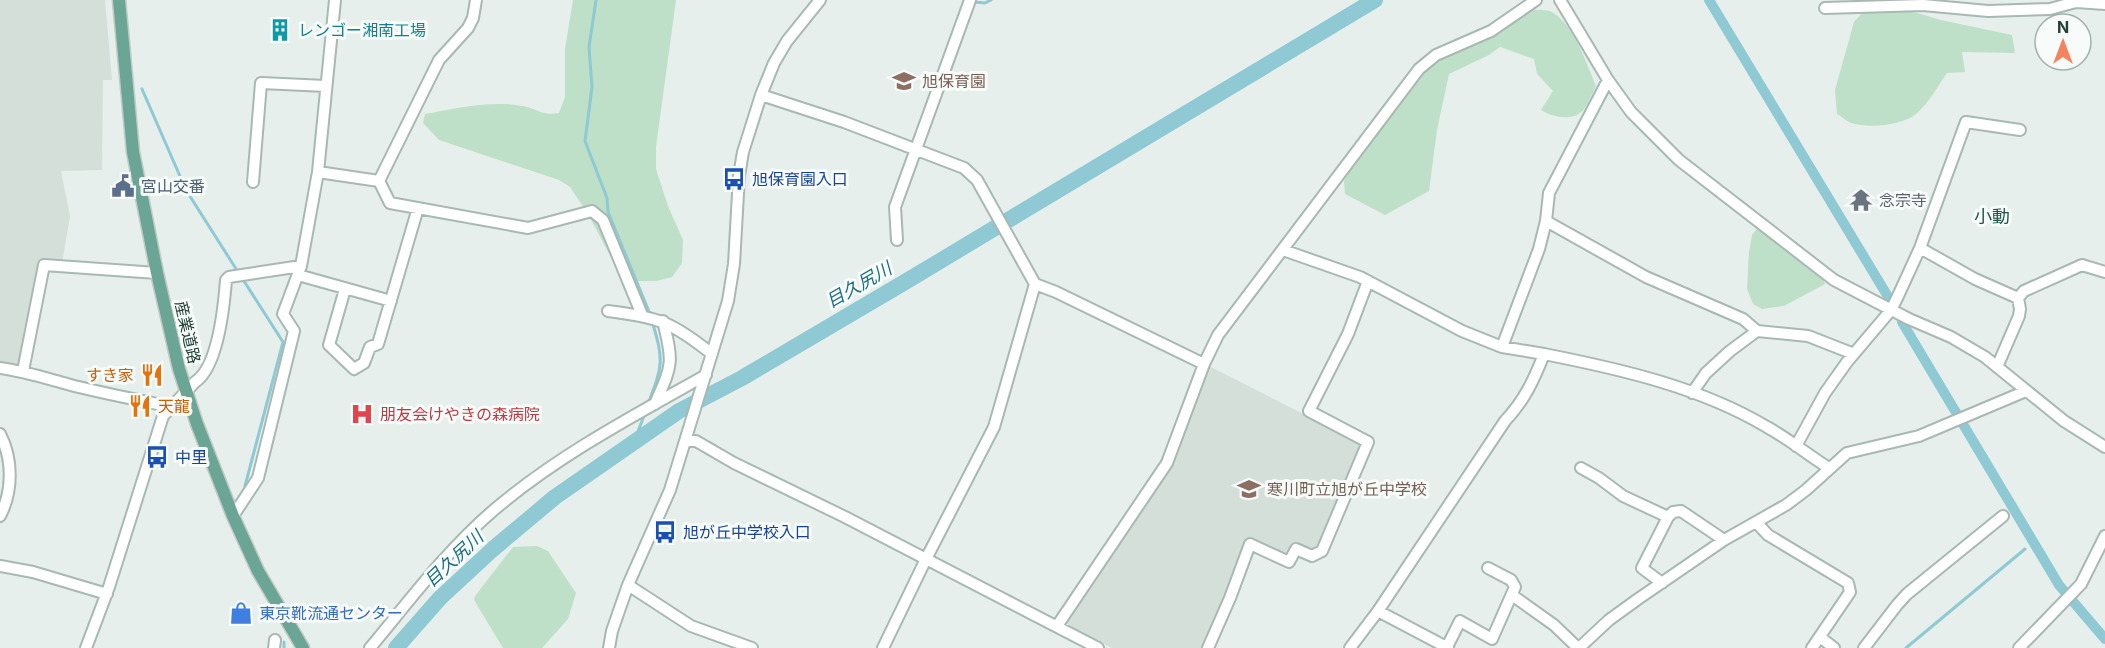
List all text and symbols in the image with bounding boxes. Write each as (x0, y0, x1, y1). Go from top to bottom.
north arrow (2033, 12, 2093, 72)
building icon: レンゴー湘南工場 (267, 17, 293, 43)
text: N (2057, 17, 2069, 37)
place label: レンゴー湘南工場 (298, 20, 426, 40)
school or university icon: 旭保育園 (891, 68, 917, 94)
place label: 旭保育園 (922, 71, 986, 91)
bus stop icon: 旭保育園入口 (721, 166, 747, 192)
place label: 旭保育園入口 (752, 169, 848, 189)
public building icon: 宮山交番 (110, 173, 136, 199)
place label: 宮山交番 (141, 176, 205, 196)
temple icon: 念宗寺 (1848, 187, 1874, 213)
place label: 念宗寺 (1879, 190, 1927, 210)
district label: 小動 (1974, 206, 2010, 227)
water label: 目久尻川 (822, 256, 897, 312)
street label: 産業道路 (171, 299, 205, 365)
restaurant icon: すき家 (139, 362, 165, 388)
place label: すき家 (86, 365, 134, 385)
restaurant icon: 天龍 (127, 393, 153, 419)
place label: 天龍 (158, 396, 190, 416)
hospital icon: 朋友会けやきの森病院 (349, 401, 375, 427)
place label: 朋友会けやきの森病院 (380, 404, 540, 424)
bus stop icon: 中里 (144, 444, 170, 470)
place label: 中里 (175, 447, 207, 467)
school or university icon: 寒川町立旭が丘中学校 (1236, 476, 1262, 502)
place label: 寒川町立旭が丘中学校 (1267, 479, 1427, 499)
bus stop icon: 旭が丘中学校入口 (652, 519, 678, 545)
place label: 旭が丘中学校入口 (683, 522, 811, 542)
water label: 目久尻川 (420, 525, 489, 591)
shop icon: 東京靴流通センター (228, 600, 254, 626)
place label: 東京靴流通センター (259, 603, 403, 623)

